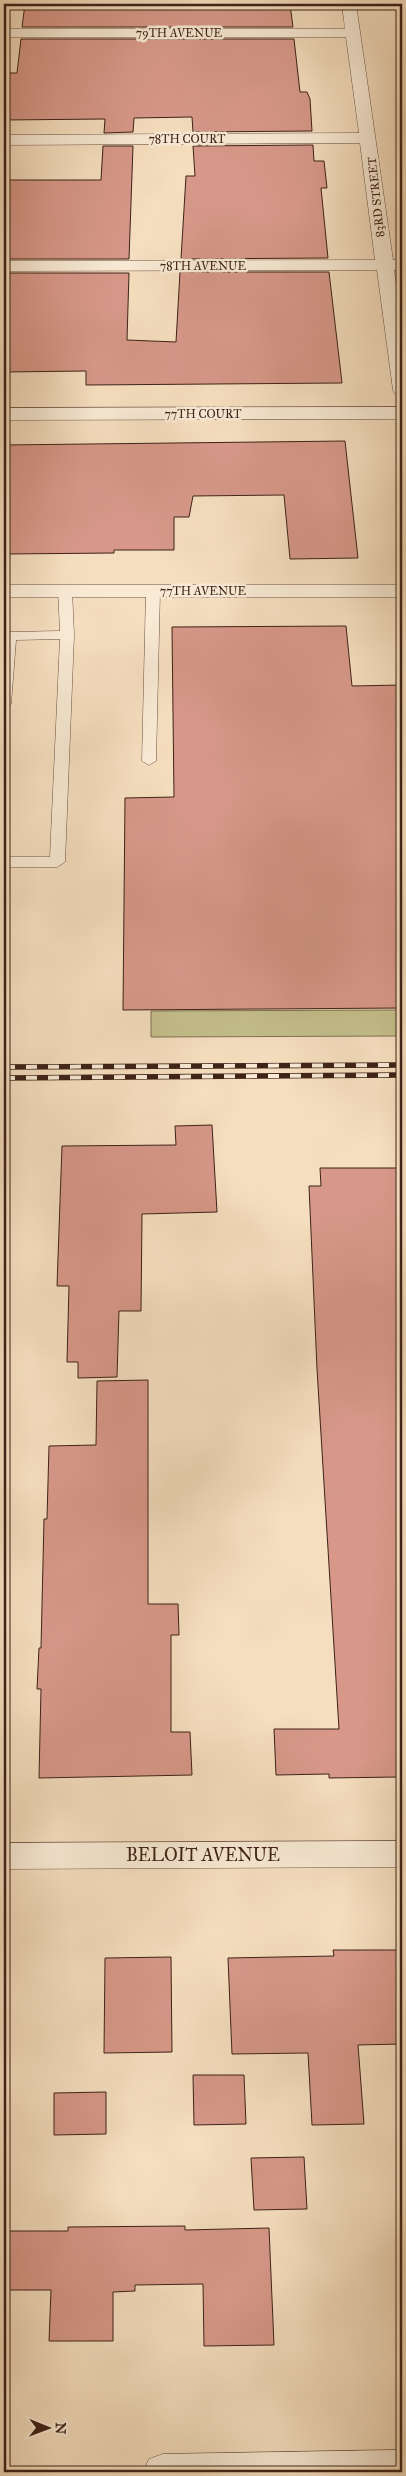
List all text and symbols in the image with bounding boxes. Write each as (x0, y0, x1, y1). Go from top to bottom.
street label: 79TH AVENUE (136, 26, 223, 40)
street label: 78TH COURT (148, 132, 226, 146)
street label: 83RD STREET (365, 156, 387, 238)
street label: 78TH AVENUE (160, 259, 247, 273)
street label: 77TH COURT (164, 407, 242, 421)
street label: 77TH AVENUE (160, 584, 247, 598)
street label: BELOIT AVENUE (126, 1844, 280, 1866)
north arrow (22, 2404, 72, 2454)
text: N (52, 2422, 69, 2434)

